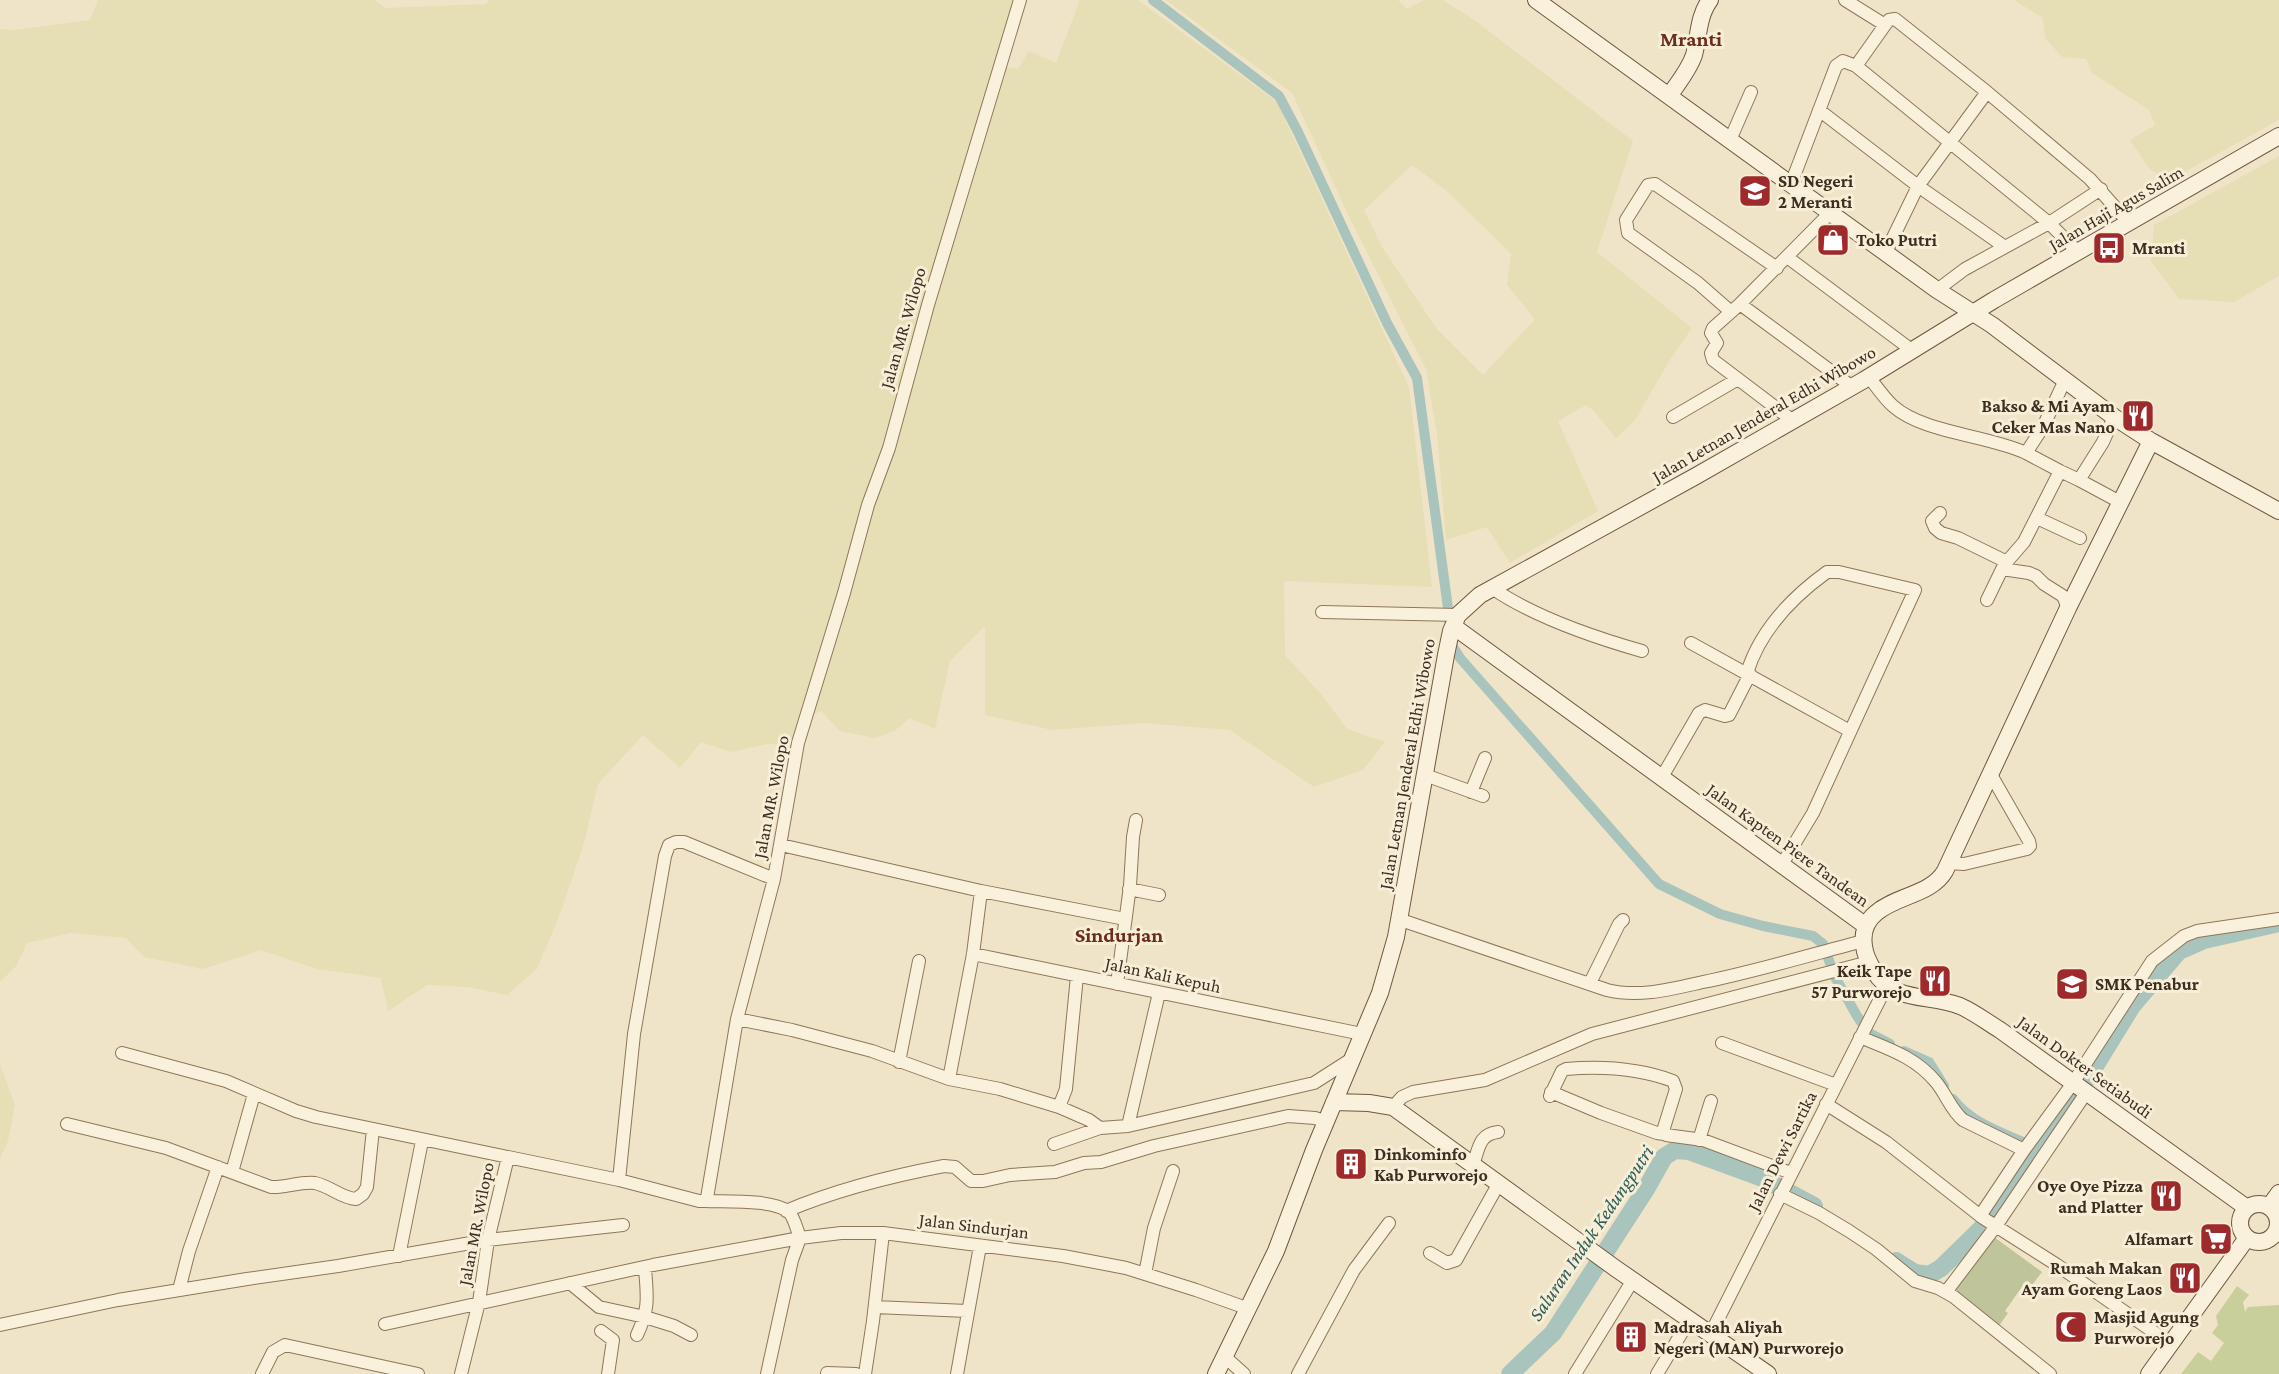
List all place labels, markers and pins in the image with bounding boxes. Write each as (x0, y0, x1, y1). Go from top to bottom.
place label: SD Negeri 2 Meranti (1778, 171, 1854, 212)
school or university icon: SD Negeri 2 Meranti (1737, 173, 1773, 209)
shop icon: Toko Putri (1815, 222, 1851, 258)
place label: Toko Putri (1856, 230, 1938, 250)
bus stop icon: Mranti (2091, 230, 2127, 266)
place label: Mranti (2132, 238, 2186, 258)
place label: Bakso & Mi Ayam Ceker Mas Nano (1982, 396, 2116, 437)
restaurant icon: Bakso & Mi Ayam Ceker Mas Nano (2120, 398, 2156, 434)
place label: Keik Tape 57 Purworejo (1811, 961, 1912, 1003)
restaurant icon: Keik Tape 57 Purworejo (1917, 963, 1953, 999)
school or university icon: SMK Penabur (2054, 966, 2090, 1002)
place label: SMK Penabur (2095, 974, 2199, 994)
place label: Dinkominfo Kab Purworejo (1374, 1144, 1488, 1186)
building icon: Dinkominfo Kab Purworejo (1333, 1146, 1369, 1182)
place label: Oye Oye Pizza and Platter (2037, 1176, 2143, 1217)
restaurant icon: Oye Oye Pizza and Platter (2148, 1178, 2184, 1214)
supermarket icon: Alfamart (2198, 1221, 2234, 1257)
place label: Alfamart (2124, 1229, 2194, 1249)
place label: Rumah Makan Ayam Goreng Laos (2021, 1258, 2163, 1299)
restaurant icon: Rumah Makan Ayam Goreng Laos (2167, 1260, 2203, 1296)
place label: Masjid Agung Purworejo (2094, 1307, 2199, 1349)
mosque icon: Masjid Agung Purworejo (2053, 1309, 2089, 1345)
place label: Madrasah Aliyah Negeri (MAN) Purworejo (1654, 1317, 1844, 1359)
building icon: Madrasah Aliyah Negeri (MAN) Purworejo (1613, 1319, 1649, 1355)

